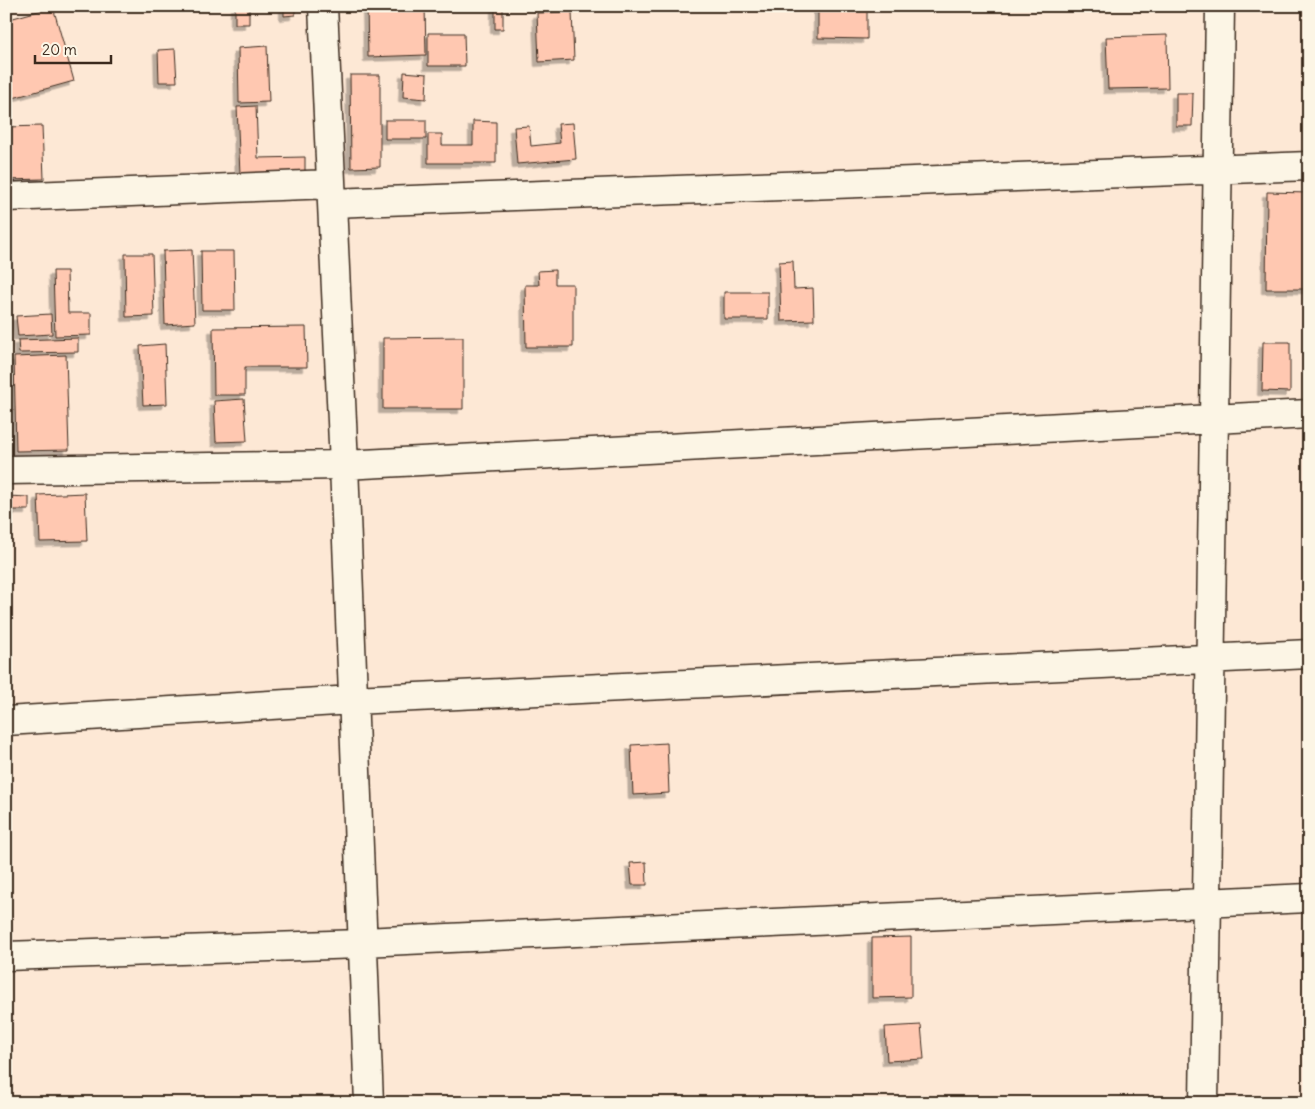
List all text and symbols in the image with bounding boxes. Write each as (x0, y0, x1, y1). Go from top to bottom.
scale bar (35, 32, 111, 64)
text: 20 m (42, 40, 77, 59)

